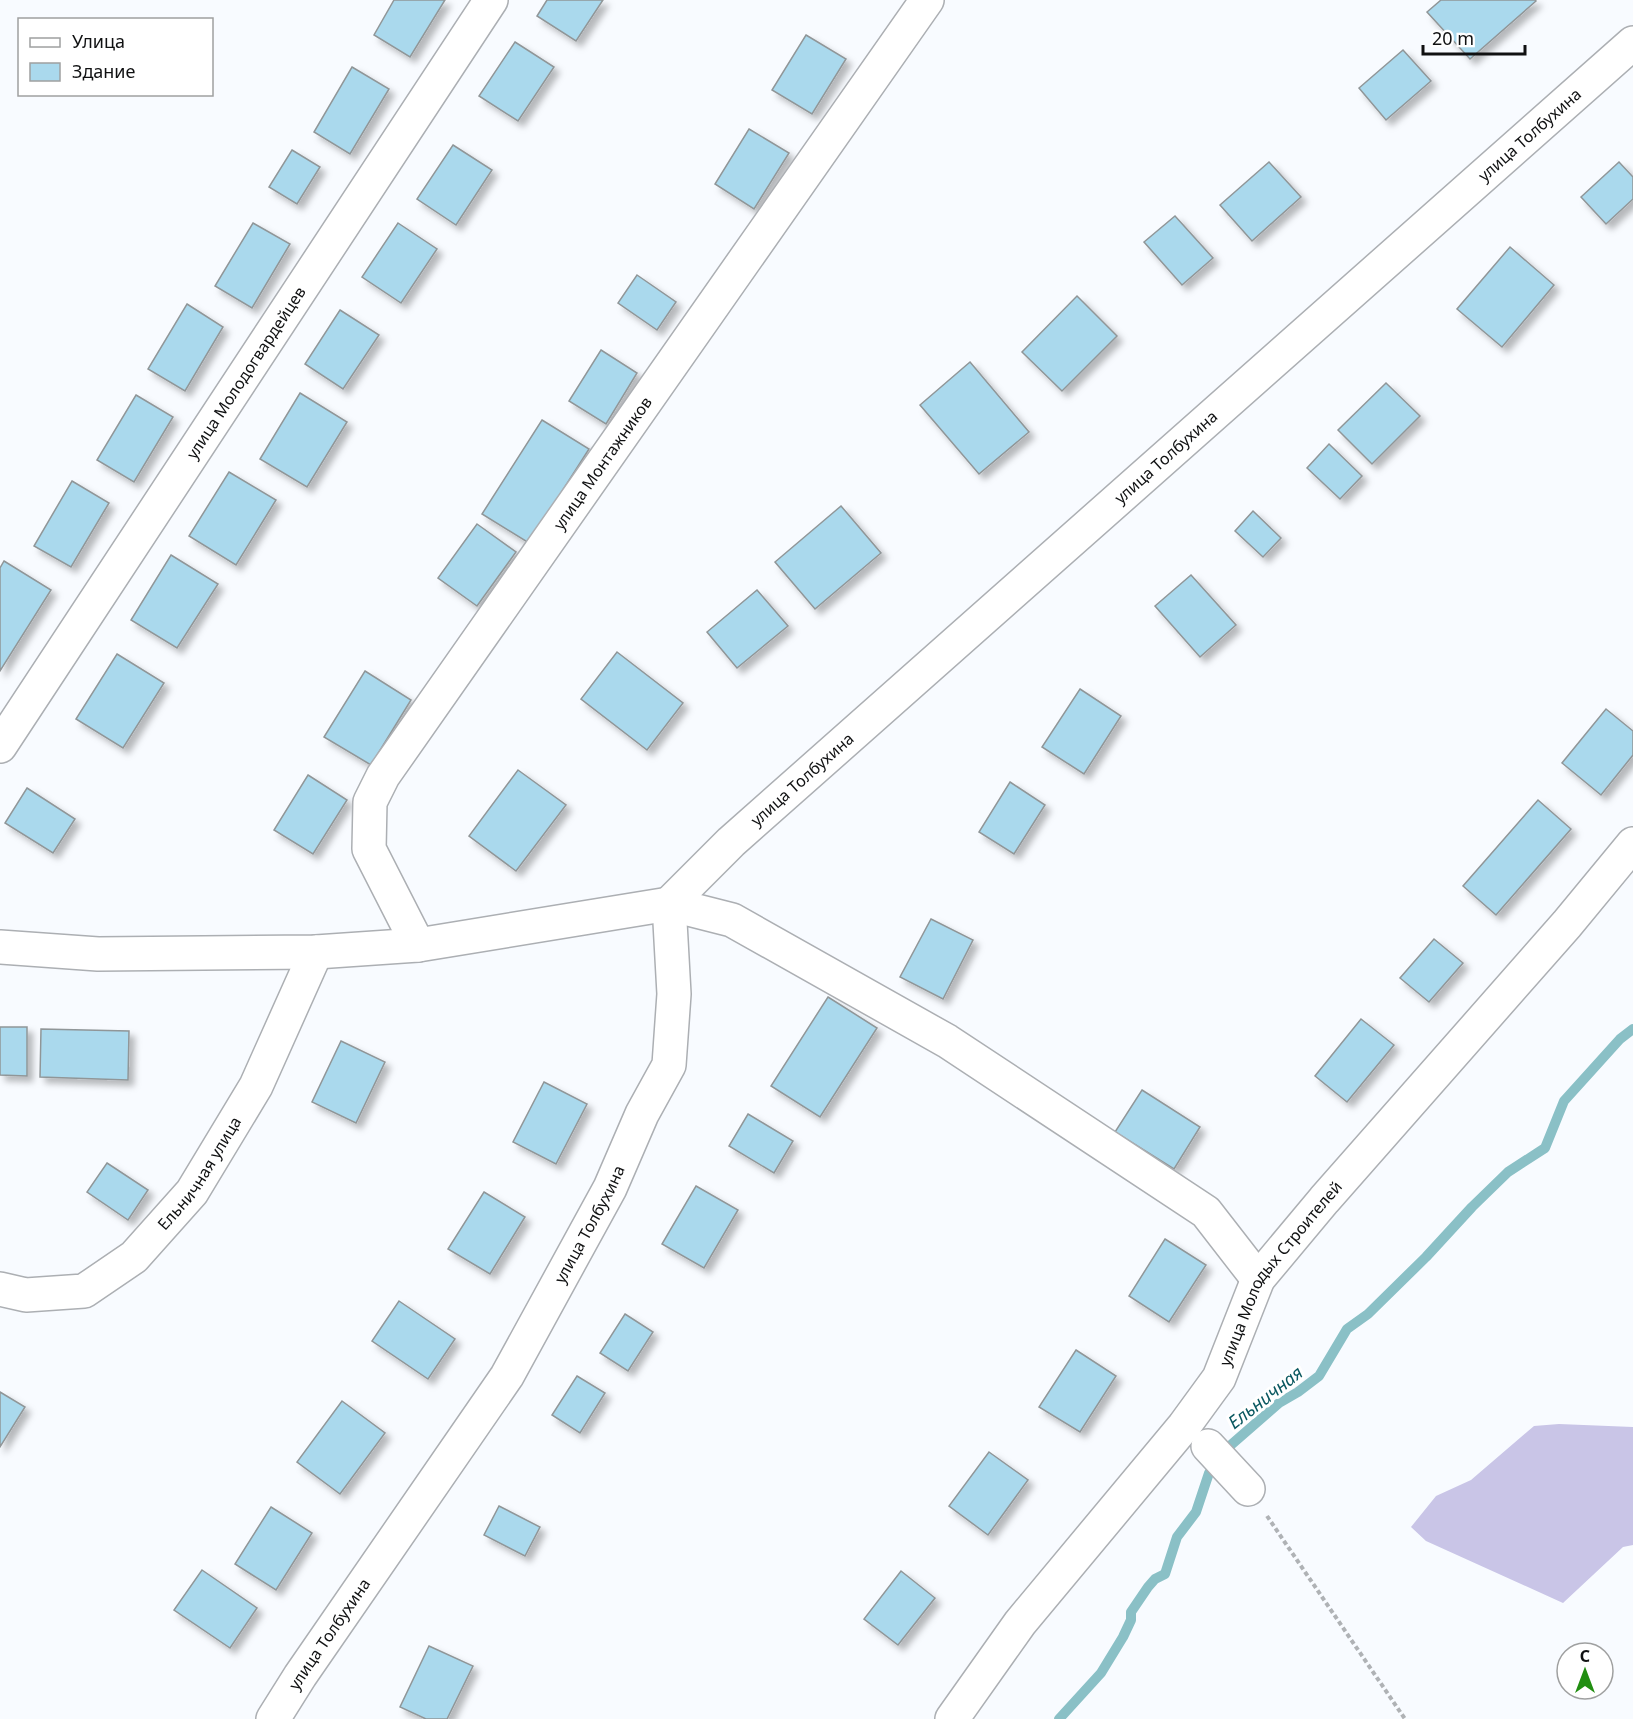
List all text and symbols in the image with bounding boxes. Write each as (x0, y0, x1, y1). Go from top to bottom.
legend (18, 18, 213, 96)
scale bar (1423, 18, 1525, 56)
text: 20 m (1432, 26, 1474, 50)
text: Улица (72, 29, 125, 53)
text: Здание (72, 59, 136, 83)
street label: улица Толбухина (1473, 83, 1586, 186)
street label: улица Молодогвардейцев (181, 282, 311, 463)
street label: улица Монтажников (548, 392, 657, 534)
street label: улица Толбухина (1109, 405, 1222, 508)
street label: улица Толбухина (746, 728, 858, 831)
street label: Ельничная улица (152, 1112, 246, 1235)
street label: улица Толбухина (549, 1162, 630, 1287)
street label: улица Молодых Строителей (1214, 1176, 1347, 1369)
water label: Ельничная (1223, 1360, 1307, 1434)
street label: улица Толбухина (283, 1574, 375, 1694)
north arrow (1555, 1641, 1615, 1701)
text: С (1580, 1645, 1590, 1667)

